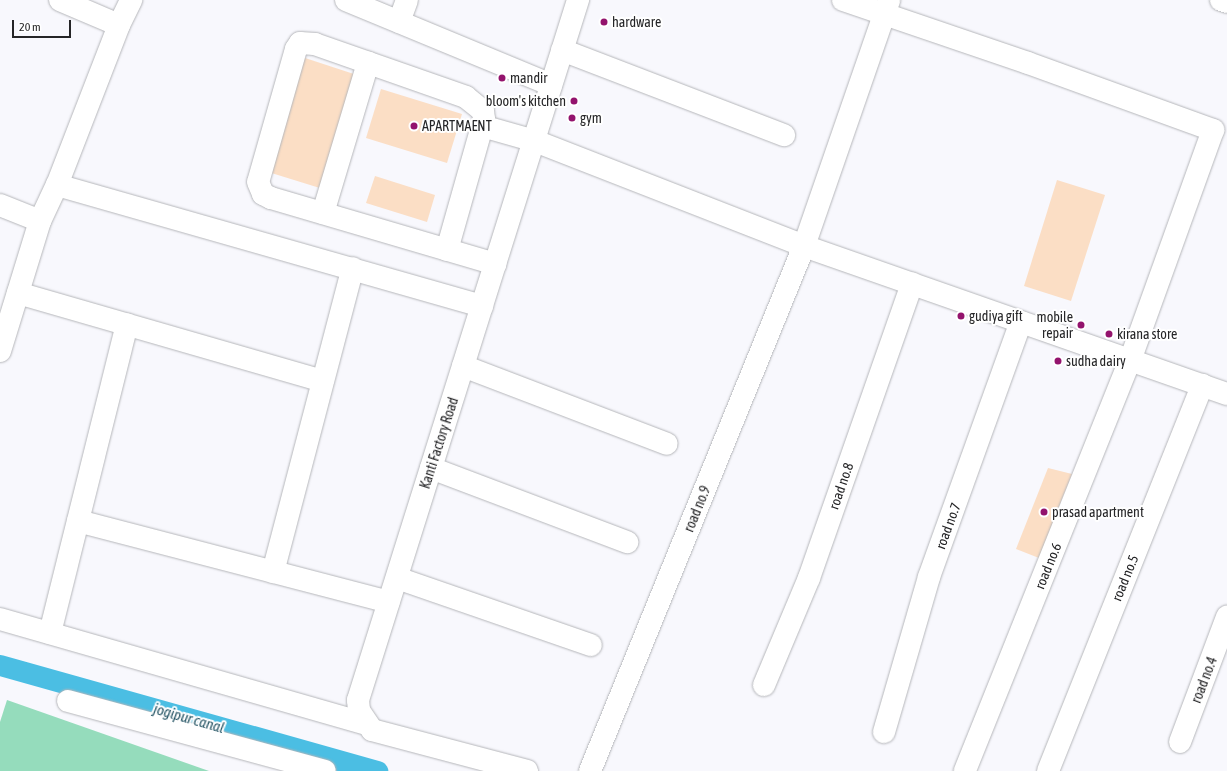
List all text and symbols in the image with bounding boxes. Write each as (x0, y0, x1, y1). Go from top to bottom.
scale bar (14, 12, 73, 38)
place label: hardware (612, 14, 661, 30)
marker: hardware (599, 17, 609, 27)
text: 20 m (19, 20, 41, 34)
place label: mandir (510, 70, 547, 86)
marker: mandir (497, 73, 507, 83)
place label: bloom's kitchen (486, 93, 566, 109)
marker: bloom's kitchen (569, 96, 579, 106)
place label: gym (580, 110, 602, 126)
marker: gym (567, 113, 577, 123)
place label: APARTMAENT (422, 118, 492, 134)
marker: APARTMAENT (409, 121, 419, 131)
place label: gudiya gift (969, 308, 1023, 324)
place label: mobile repair (1037, 309, 1073, 342)
marker: gudiya gift (956, 311, 966, 321)
marker: mobile repair (1076, 320, 1086, 330)
place label: kirana store (1117, 326, 1177, 342)
marker: kirana store (1104, 329, 1114, 339)
place label: sudha dairy (1066, 353, 1126, 369)
marker: sudha dairy (1053, 356, 1063, 366)
street label: Kanti Factory Road (416, 395, 462, 491)
street label: road no.8 (825, 460, 857, 512)
street label: road no.9 (680, 484, 714, 534)
street label: road no.7 (932, 500, 964, 552)
place label: prasad apartment (1052, 504, 1144, 520)
marker: prasad apartment (1039, 507, 1049, 517)
street label: road no.6 (1031, 541, 1065, 591)
street label: road no.5 (1108, 553, 1142, 603)
street label: road no.4 (1188, 654, 1220, 706)
water label: jogipur canal (152, 699, 226, 737)

